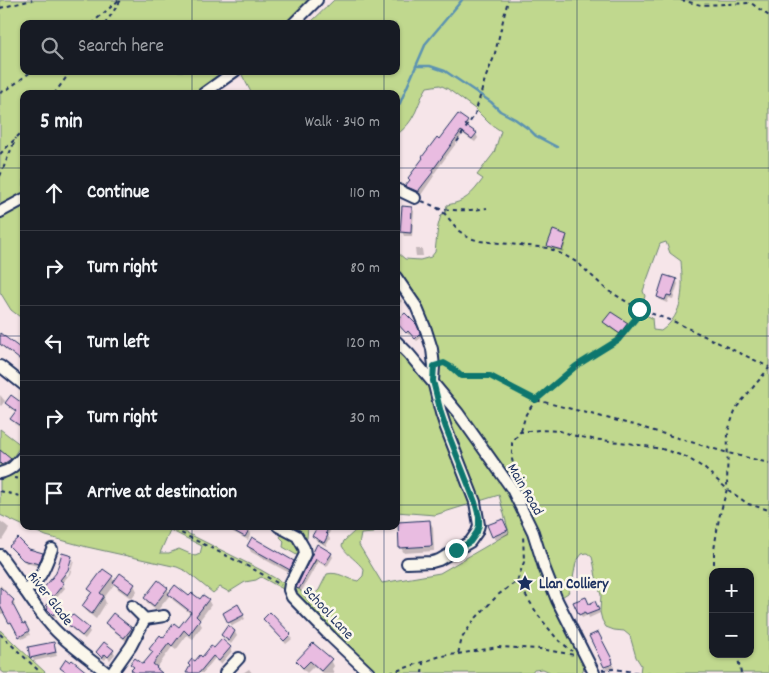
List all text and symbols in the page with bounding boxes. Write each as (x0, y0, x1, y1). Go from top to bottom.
search box (20, 20, 400, 75)
icon: search (38, 34, 66, 62)
text: Search here (78, 34, 164, 61)
text: 5 min (40, 108, 83, 138)
text: Walk · 340 m (305, 111, 380, 134)
icon: ahead (40, 179, 68, 207)
text: Continue (87, 180, 149, 207)
text: 110 m (350, 182, 380, 205)
icon: right (40, 254, 68, 282)
text: Turn right (87, 255, 158, 282)
text: 80 m (350, 257, 380, 280)
route start (628, 298, 651, 321)
icon: left (40, 329, 68, 357)
text: Turn left (87, 330, 150, 357)
text: 120 m (346, 332, 380, 355)
icon: right (40, 404, 68, 432)
text: Turn right (87, 405, 158, 432)
text: 30 m (350, 407, 380, 430)
street label: Main Road (500, 460, 548, 520)
icon: arrive (40, 479, 68, 507)
text: Arrive at destination (87, 480, 237, 507)
route end (445, 539, 468, 562)
street label: River Glade (21, 567, 78, 631)
map controls (709, 568, 754, 658)
button: + (709, 568, 754, 613)
place icon: Llan Colliery (515, 573, 535, 593)
place label: Llan Colliery (539, 574, 609, 596)
street label: School Lane (297, 582, 359, 645)
button: − (709, 613, 754, 658)

